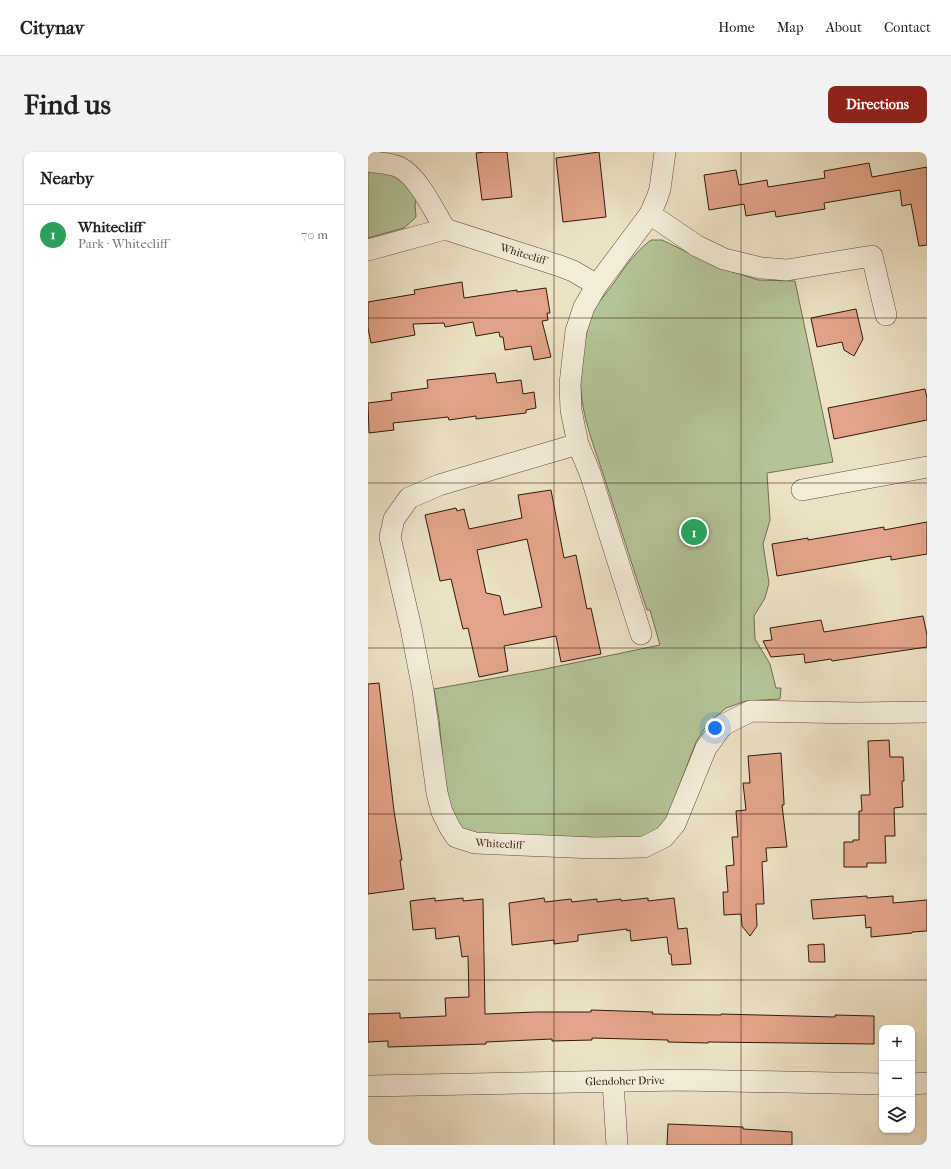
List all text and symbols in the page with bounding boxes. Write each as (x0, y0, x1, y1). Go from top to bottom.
text: Citynav (20, 17, 84, 39)
text: Home (718, 19, 755, 36)
text: Map (777, 19, 804, 36)
text: About (826, 19, 862, 36)
text: Contact (884, 19, 931, 36)
button: Directions (828, 86, 927, 123)
text: Find us (24, 88, 111, 121)
text: Nearby (40, 168, 94, 188)
text: Whitecliff (78, 218, 142, 236)
text: 1 (51, 227, 55, 242)
text: 70 m (301, 227, 328, 242)
text: Park · Whitecliff (78, 236, 168, 251)
street label: Whitecliff (498, 241, 550, 268)
pin: 1 (681, 517, 707, 547)
your location (705, 718, 725, 738)
street label: Whitecliff (474, 836, 525, 852)
map controls (879, 1025, 915, 1133)
button: + (879, 1025, 915, 1061)
button: − (879, 1061, 915, 1097)
street label: Glendoher Drive (585, 1074, 665, 1088)
button: layers (879, 1097, 915, 1133)

